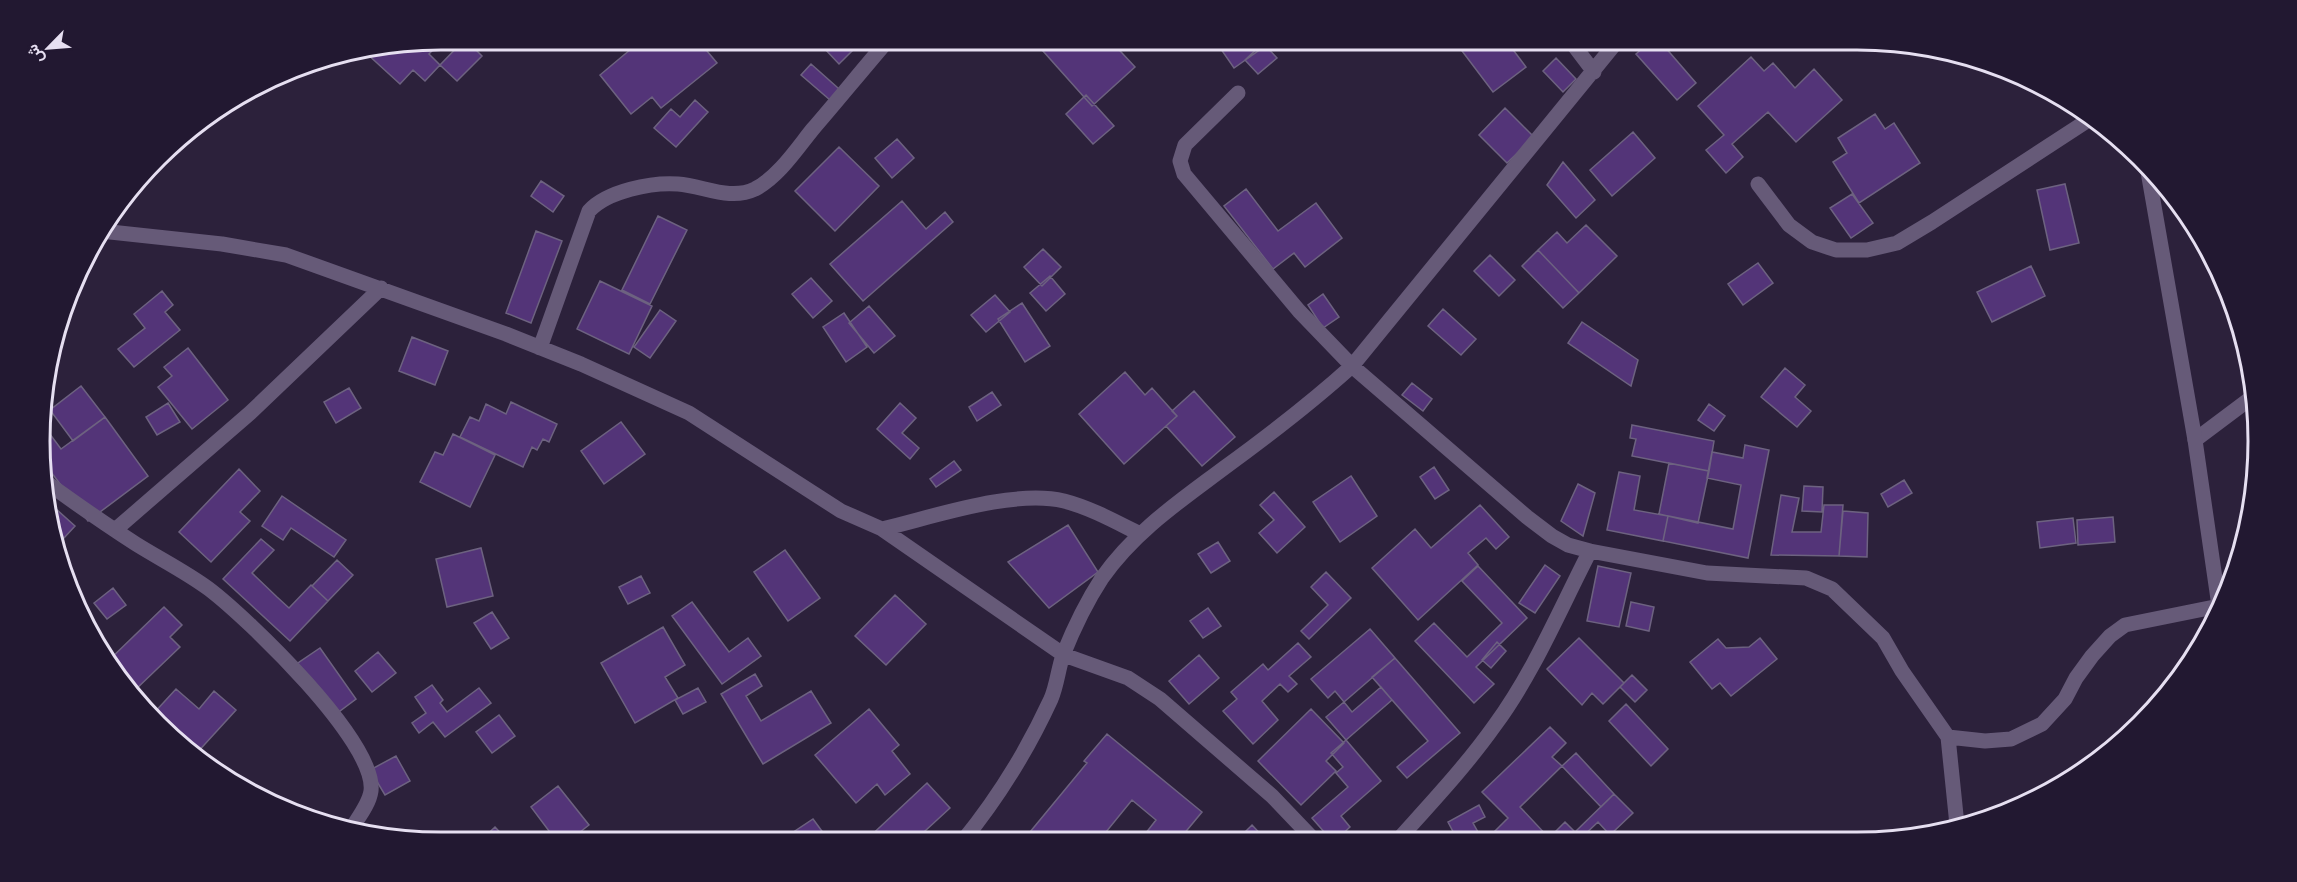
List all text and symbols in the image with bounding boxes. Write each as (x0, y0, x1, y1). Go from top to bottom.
north arrow (18, 18, 78, 78)
text: ش (22, 41, 48, 67)

